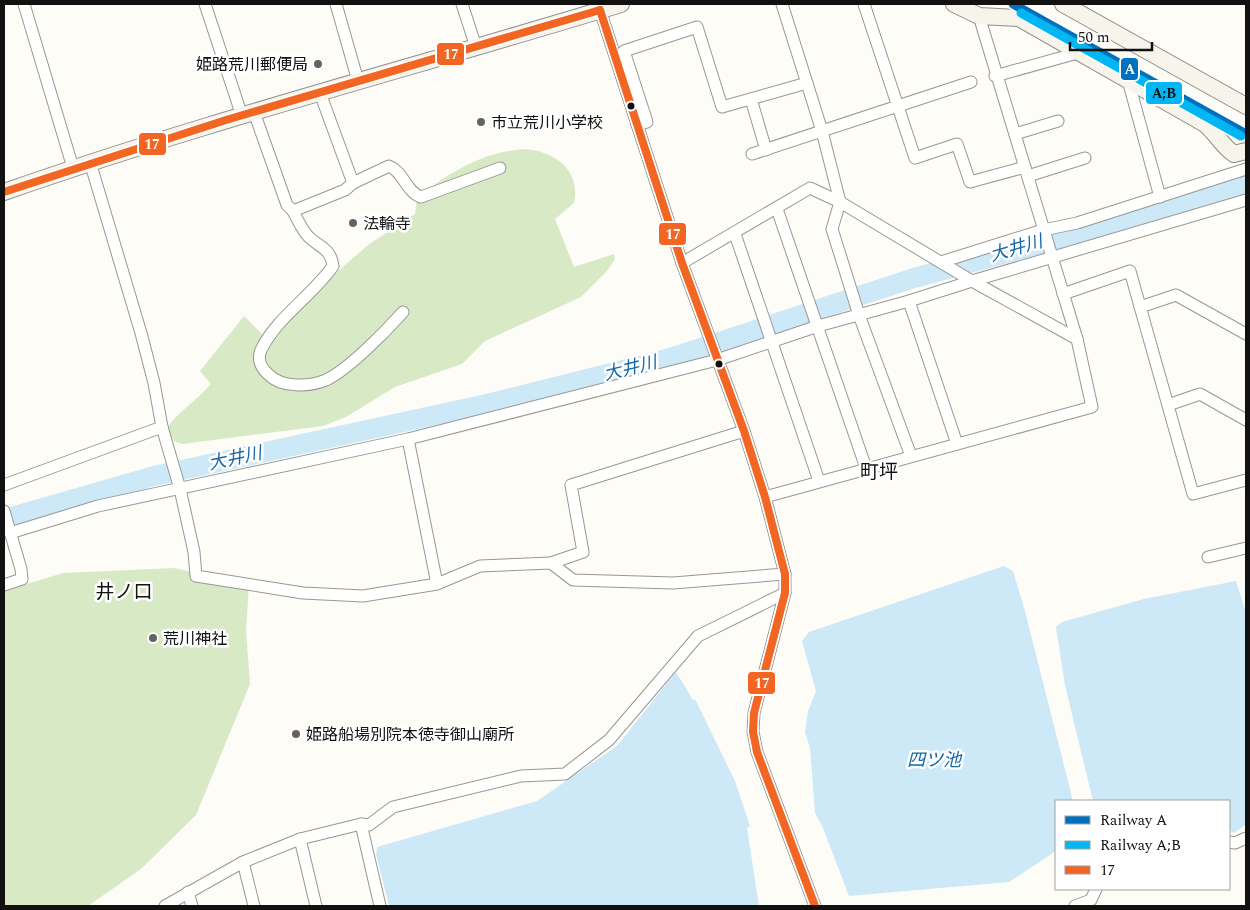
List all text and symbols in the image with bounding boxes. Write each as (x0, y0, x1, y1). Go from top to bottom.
scale bar (1070, 20, 1152, 52)
text: 50 m (1078, 26, 1110, 49)
line badge: 17 (436, 42, 465, 66)
text: 17 (443, 44, 459, 65)
place label: 姫路荒川郵便局 (196, 53, 308, 77)
line badge: A (1120, 57, 1139, 81)
marker: 姫路荒川郵便局 (312, 58, 324, 70)
text: A (1125, 59, 1136, 80)
line badge: A;B (1145, 81, 1183, 105)
text: A;B (1152, 83, 1176, 104)
unlabelled marker (626, 101, 636, 111)
place label: 市立荒川小学校 (491, 111, 603, 135)
marker: 市立荒川小学校 (475, 116, 487, 128)
line badge: 17 (138, 132, 167, 156)
text: 17 (144, 134, 160, 155)
place label: 法輪寺 (363, 212, 411, 236)
marker: 法輪寺 (347, 217, 359, 229)
line badge: 17 (658, 222, 687, 246)
text: 17 (665, 224, 681, 245)
water label: 大井川 (986, 228, 1048, 269)
water label: 大井川 (601, 348, 662, 388)
unlabelled marker (714, 359, 724, 369)
water label: 大井川 (206, 439, 266, 477)
district label: 町坪 (860, 458, 898, 487)
district label: 井ノ口 (95, 578, 153, 607)
place label: 荒川神社 (163, 627, 227, 651)
marker: 荒川神社 (147, 632, 159, 644)
line badge: 17 (747, 671, 776, 695)
text: 17 (754, 673, 770, 694)
place label: 姫路船場別院本徳寺御山廟所 (306, 723, 514, 747)
marker: 姫路船場別院本徳寺御山廟所 (290, 728, 302, 740)
water label: 四ツ池 (907, 747, 963, 774)
legend (1055, 800, 1230, 890)
text: Railway A (1100, 809, 1167, 832)
text: Railway A;B (1100, 834, 1181, 857)
text: 17 (1100, 859, 1115, 882)

